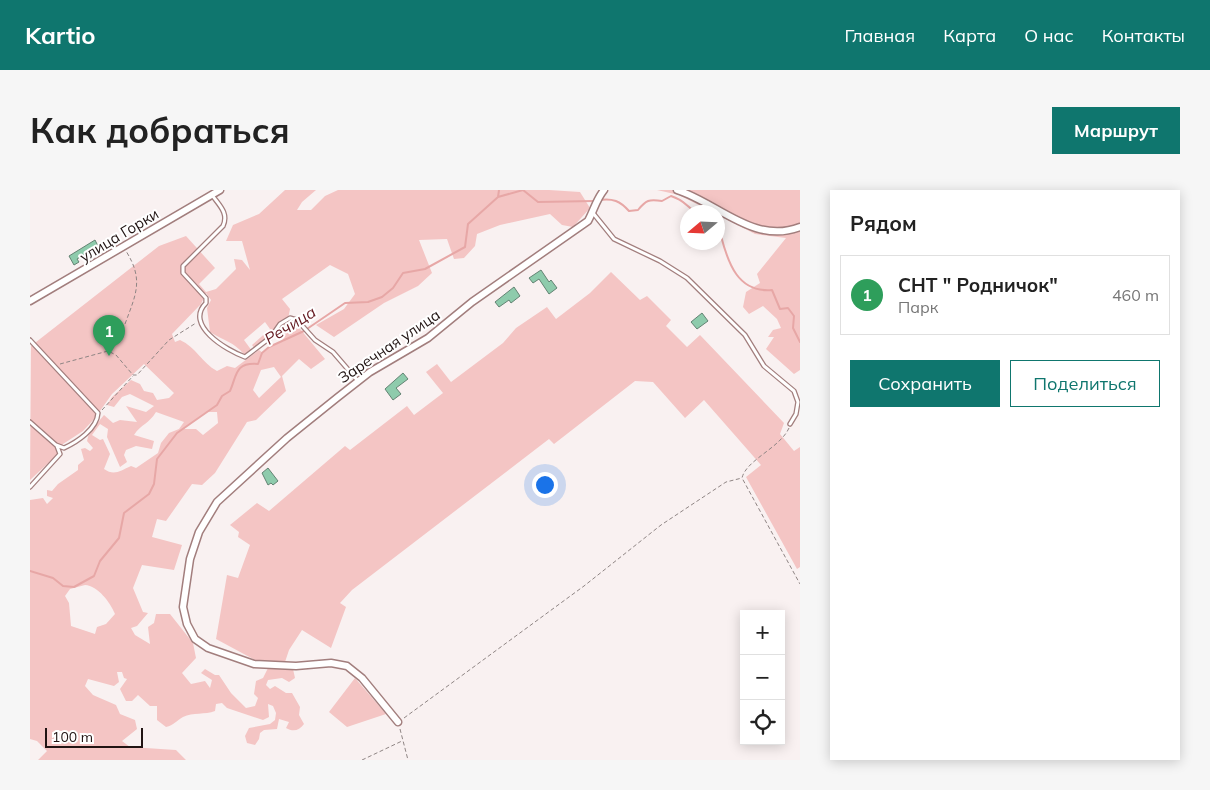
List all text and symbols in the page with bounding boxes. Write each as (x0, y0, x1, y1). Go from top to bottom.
text: Kartio (25, 20, 96, 50)
text: Главная (845, 24, 915, 47)
text: Карта (943, 24, 996, 47)
text: О нас (1024, 24, 1074, 47)
text: Контакты (1102, 24, 1185, 47)
button: Маршрут (1052, 107, 1180, 154)
text: Как добраться (30, 108, 290, 152)
street label: улица Горки (76, 204, 162, 266)
north arrow (680, 205, 725, 250)
text: Рядом (850, 210, 917, 236)
text: СНТ " Родничок" (898, 273, 1058, 297)
text: 1 (862, 285, 872, 305)
text: 460 m (1112, 285, 1159, 305)
text: Парк (898, 297, 938, 317)
water label: Речица (260, 301, 320, 349)
street label: Заречная улица (334, 305, 444, 387)
pin: 1 (93, 315, 125, 356)
button: Сохранить (850, 360, 1000, 407)
button: Поделиться (1010, 360, 1160, 407)
your location (532, 472, 558, 498)
map controls (740, 610, 785, 745)
button: + (740, 610, 785, 655)
button: − (740, 655, 785, 700)
button: locate (740, 700, 785, 745)
scale bar (45, 725, 142, 748)
text: 100 m (52, 728, 93, 746)

